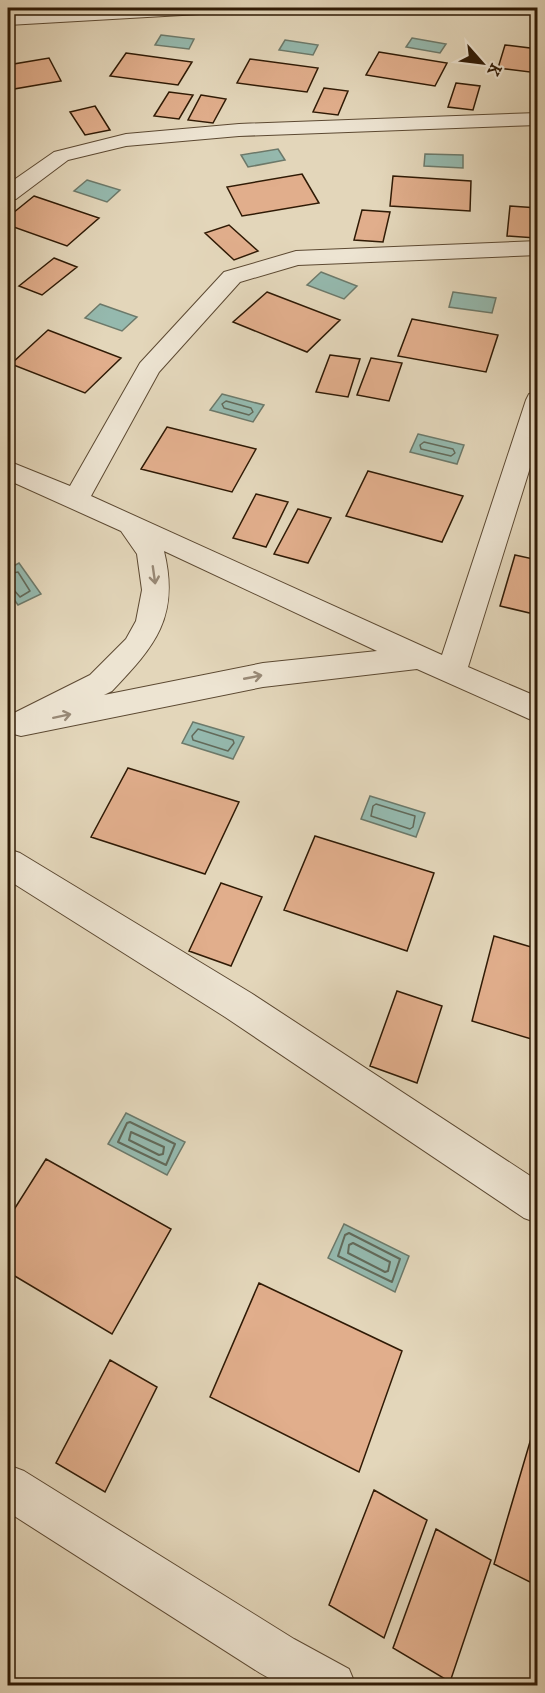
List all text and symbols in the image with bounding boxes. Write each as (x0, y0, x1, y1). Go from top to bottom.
north arrow (452, 33, 512, 93)
text: K (483, 60, 506, 80)
one-way arrow (149, 565, 160, 584)
one-way arrow (243, 671, 262, 682)
one-way arrow (52, 710, 71, 721)

